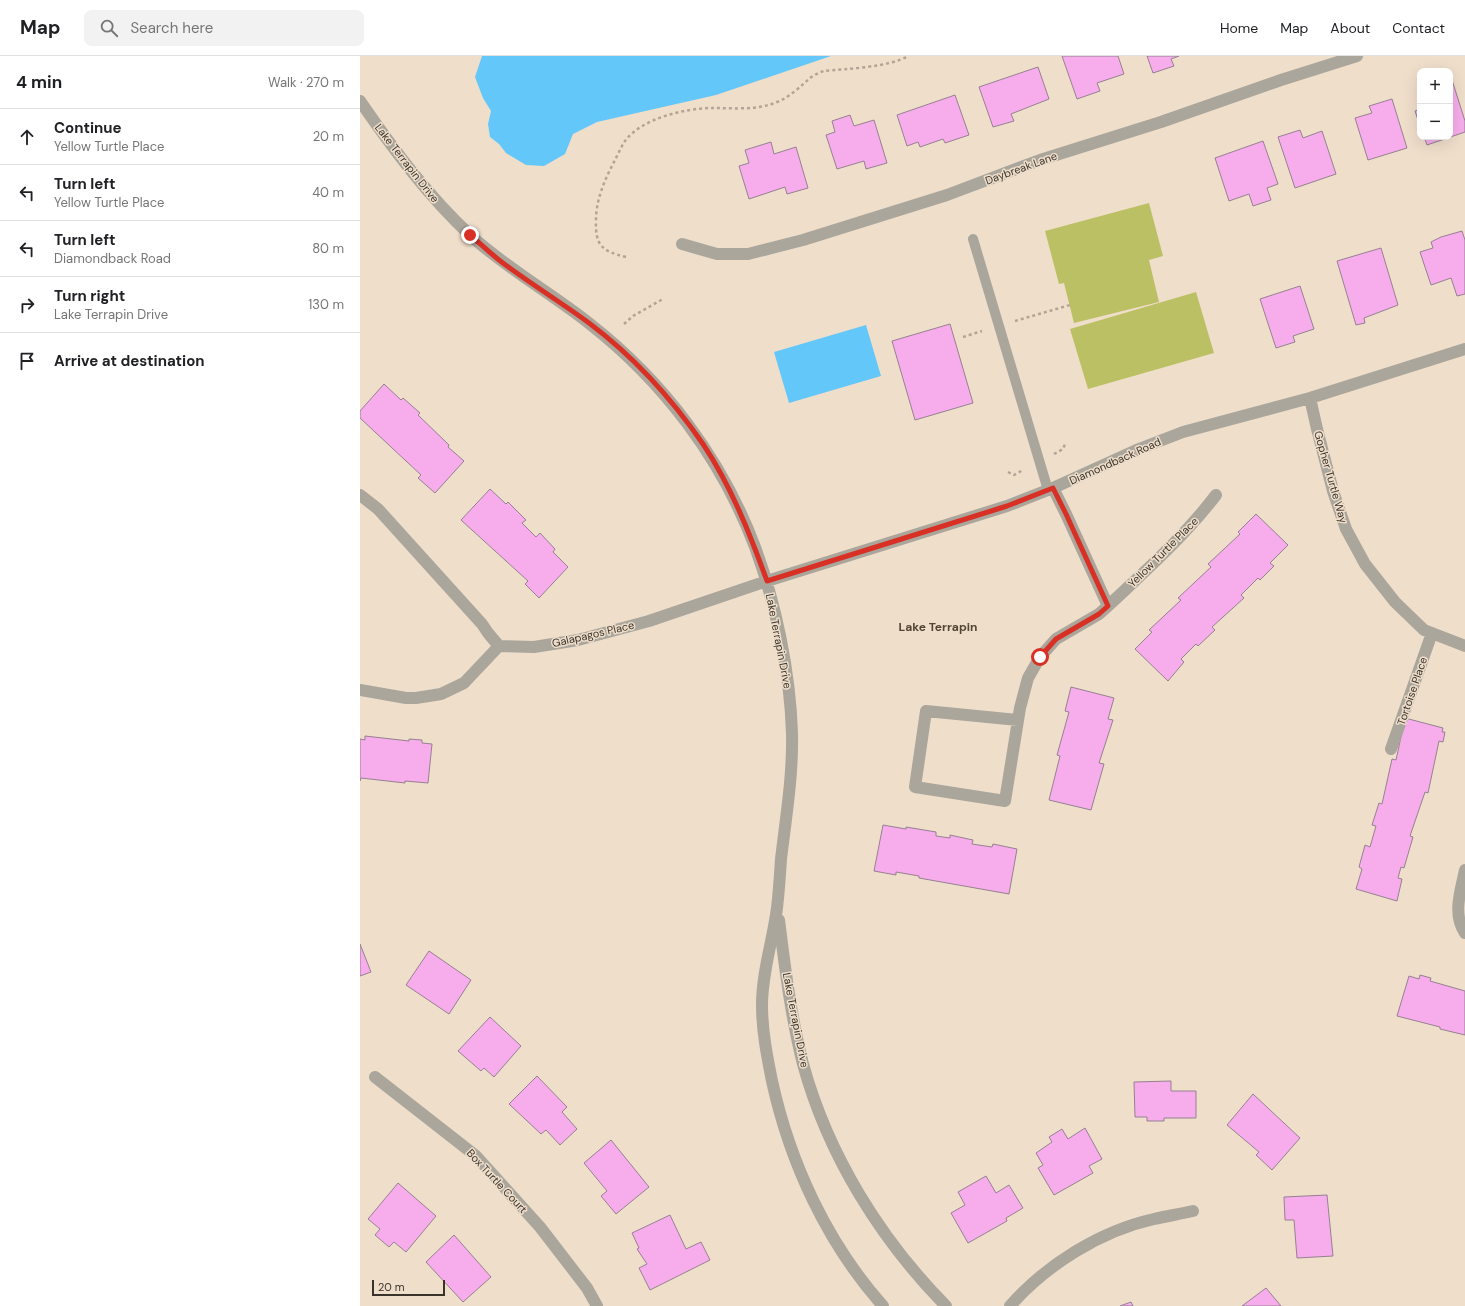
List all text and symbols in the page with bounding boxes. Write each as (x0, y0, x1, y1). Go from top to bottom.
search box (84, 10, 364, 46)
text: Map (20, 15, 60, 40)
icon: search (98, 17, 120, 39)
text: Search here (130, 18, 213, 38)
text: Home (1220, 19, 1258, 37)
text: Map (1280, 19, 1308, 37)
text: About (1330, 19, 1370, 37)
text: Contact (1392, 19, 1445, 37)
map controls (1417, 68, 1453, 140)
button: + (1417, 68, 1453, 104)
text: 4 min (16, 71, 62, 93)
text: Walk · 270 m (268, 74, 344, 91)
button: − (1417, 104, 1453, 140)
text: Continue (54, 118, 122, 138)
street label: Lake Terrapin Drive (372, 121, 442, 205)
icon: ahead (16, 126, 38, 148)
text: 20 m (313, 128, 344, 145)
text: Yellow Turtle Place (54, 138, 165, 155)
street label: Daybreak Lane (983, 149, 1059, 187)
text: Turn left (54, 174, 115, 194)
icon: left (16, 182, 38, 204)
text: 40 m (312, 184, 344, 201)
text: Yellow Turtle Place (54, 194, 165, 211)
route end (461, 226, 479, 244)
text: Turn left (54, 230, 115, 250)
icon: left (16, 238, 38, 260)
text: 80 m (312, 240, 344, 257)
text: Diamondback Road (54, 250, 171, 267)
text: Turn right (54, 286, 125, 306)
icon: right (16, 294, 38, 316)
text: 130 m (308, 296, 344, 313)
text: Lake Terrapin Drive (54, 306, 168, 323)
icon: arrive (16, 350, 38, 372)
text: Arrive at destination (54, 351, 205, 371)
street label: Gopher Turtle Way (1311, 429, 1351, 525)
street label: Diamondback Road (1067, 434, 1163, 488)
street label: Yellow Turtle Place (1125, 514, 1201, 590)
street label: Lake Terrapin Drive (763, 592, 795, 690)
street label: Galapagos Place (551, 618, 635, 650)
district label: Lake Terrapin (899, 619, 977, 635)
route start (1031, 648, 1049, 666)
street label: Tortoise Place (1394, 655, 1430, 727)
street label: Lake Terrapin Drive (780, 971, 812, 1069)
street label: Box Turtle Court (464, 1146, 530, 1216)
scale bar (372, 1278, 445, 1297)
text: 20 m (378, 1280, 404, 1294)

